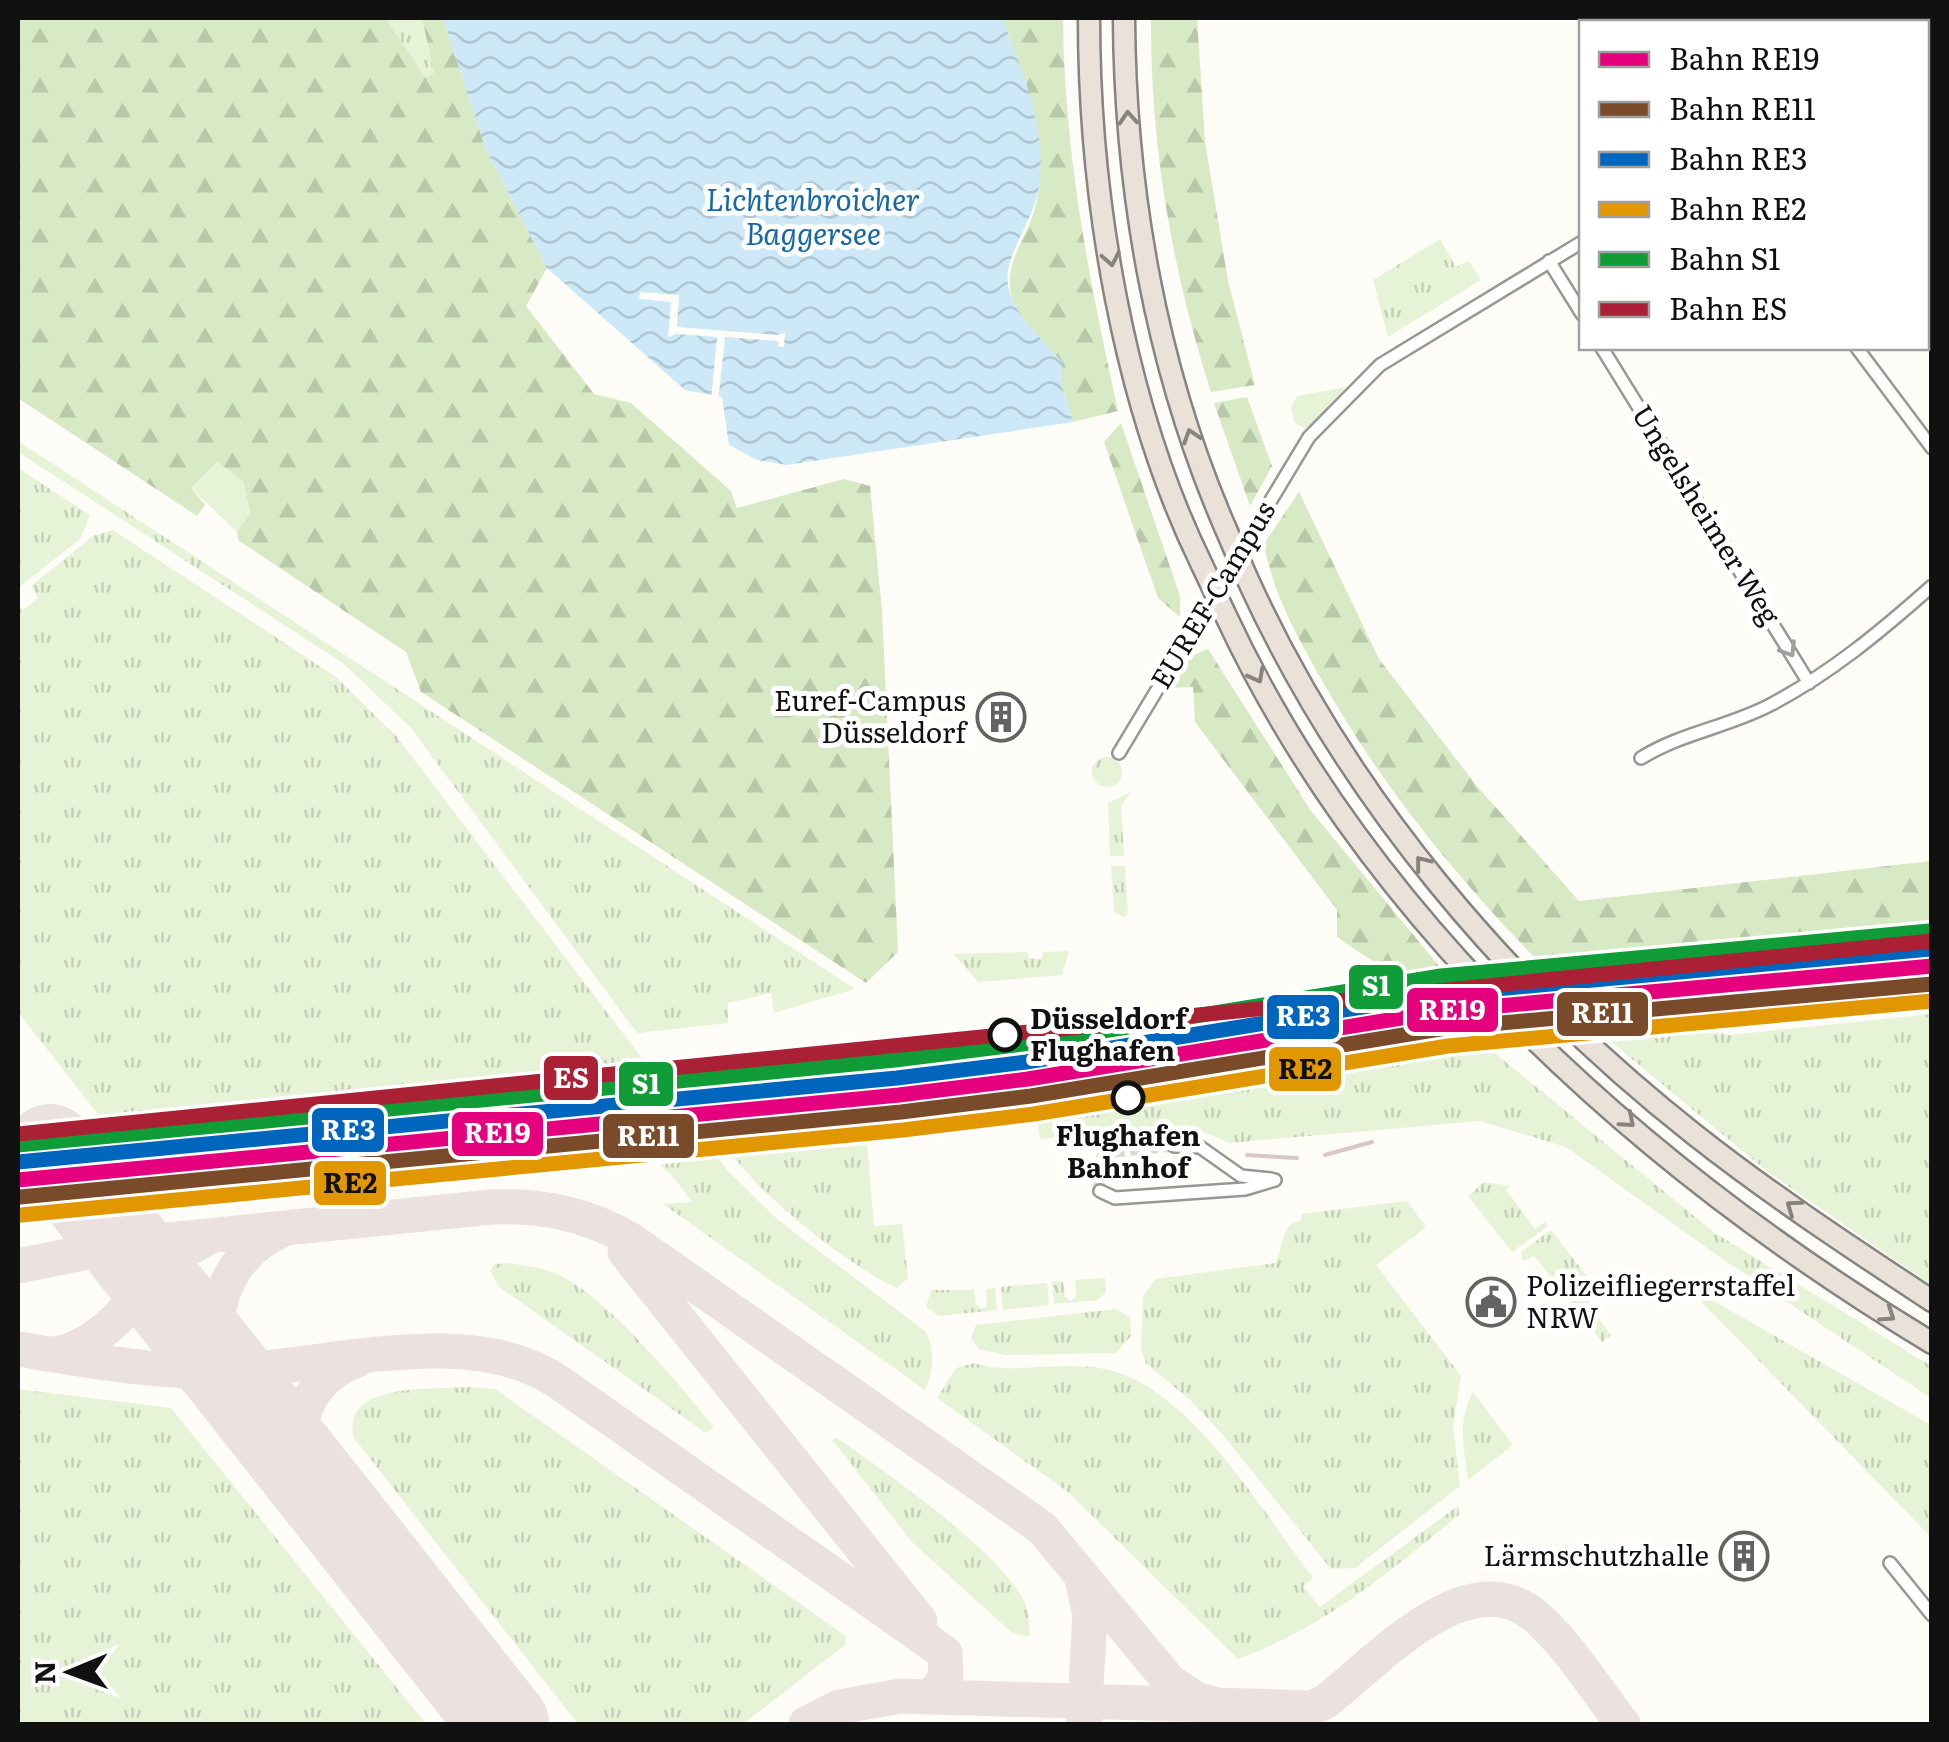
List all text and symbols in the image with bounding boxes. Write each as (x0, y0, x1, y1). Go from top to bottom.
legend (1579, 20, 1929, 350)
text: Bahn RE19 (1669, 35, 1819, 79)
text: Bahn RE11 (1669, 85, 1816, 129)
one-way arrow (1117, 109, 1139, 125)
text: Bahn RE3 (1669, 135, 1808, 179)
water label: Lichtenbroicher Baggersee (706, 176, 920, 254)
text: Bahn RE2 (1669, 185, 1806, 229)
text: Bahn S1 (1669, 235, 1781, 279)
one-way arrow (1100, 251, 1121, 267)
text: Bahn ES (1669, 285, 1787, 329)
street label: Ungelsheimer Weg (1623, 396, 1793, 632)
one-way arrow (1183, 428, 1203, 445)
street label: EUREF-Campus (1139, 492, 1284, 696)
one-way arrow (1776, 639, 1795, 657)
one-way arrow (1245, 665, 1264, 684)
place label: Euref-Campus Düsseldorf (774, 678, 968, 752)
building icon: Euref-Campus Düsseldorf (975, 691, 1027, 743)
one-way arrow (1416, 856, 1434, 874)
line badge: S1 (1347, 963, 1405, 1011)
text: S1 (1362, 963, 1391, 1005)
line badge: RE19 (1405, 986, 1500, 1034)
text: RE19 (1418, 987, 1486, 1029)
line badge: RE11 (1555, 990, 1650, 1038)
text: RE11 (1571, 990, 1634, 1032)
line badge: RE3 (1265, 993, 1341, 1041)
text: RE3 (1275, 993, 1331, 1035)
place label: Düsseldorf Flughafen (1030, 996, 1190, 1070)
marker: Düsseldorf Flughafen (989, 1019, 1021, 1051)
line badge: RE2 (1267, 1045, 1343, 1093)
text: RE2 (1278, 1046, 1332, 1088)
line badge: ES (542, 1054, 600, 1102)
text: ES (553, 1055, 589, 1097)
line badge: S1 (617, 1060, 675, 1108)
text: S1 (632, 1061, 661, 1103)
marker: Flughafen Bahnhof (1112, 1082, 1144, 1114)
line badge: RE3 (310, 1106, 386, 1154)
text: RE3 (320, 1107, 376, 1149)
one-way arrow (1616, 1109, 1635, 1127)
line badge: RE19 (450, 1110, 545, 1158)
text: RE19 (463, 1110, 531, 1152)
line badge: RE11 (601, 1112, 696, 1160)
text: RE11 (617, 1113, 680, 1155)
place label: Flughafen Bahnhof (1055, 1113, 1201, 1187)
line badge: RE2 (312, 1159, 388, 1207)
text: RE2 (323, 1160, 377, 1202)
one-way arrow (1786, 1201, 1804, 1219)
place label: Polizeifliegerrstaffel NRW (1526, 1263, 1795, 1337)
public building icon: Polizeifliegerrstaffel NRW (1465, 1276, 1517, 1328)
one-way arrow (1877, 1303, 1895, 1322)
building icon: Lärmschutzhalle (1718, 1530, 1770, 1582)
place label: Lärmschutzhalle (1483, 1533, 1709, 1575)
north arrow (20, 1622, 120, 1722)
text: N (22, 1660, 64, 1685)

